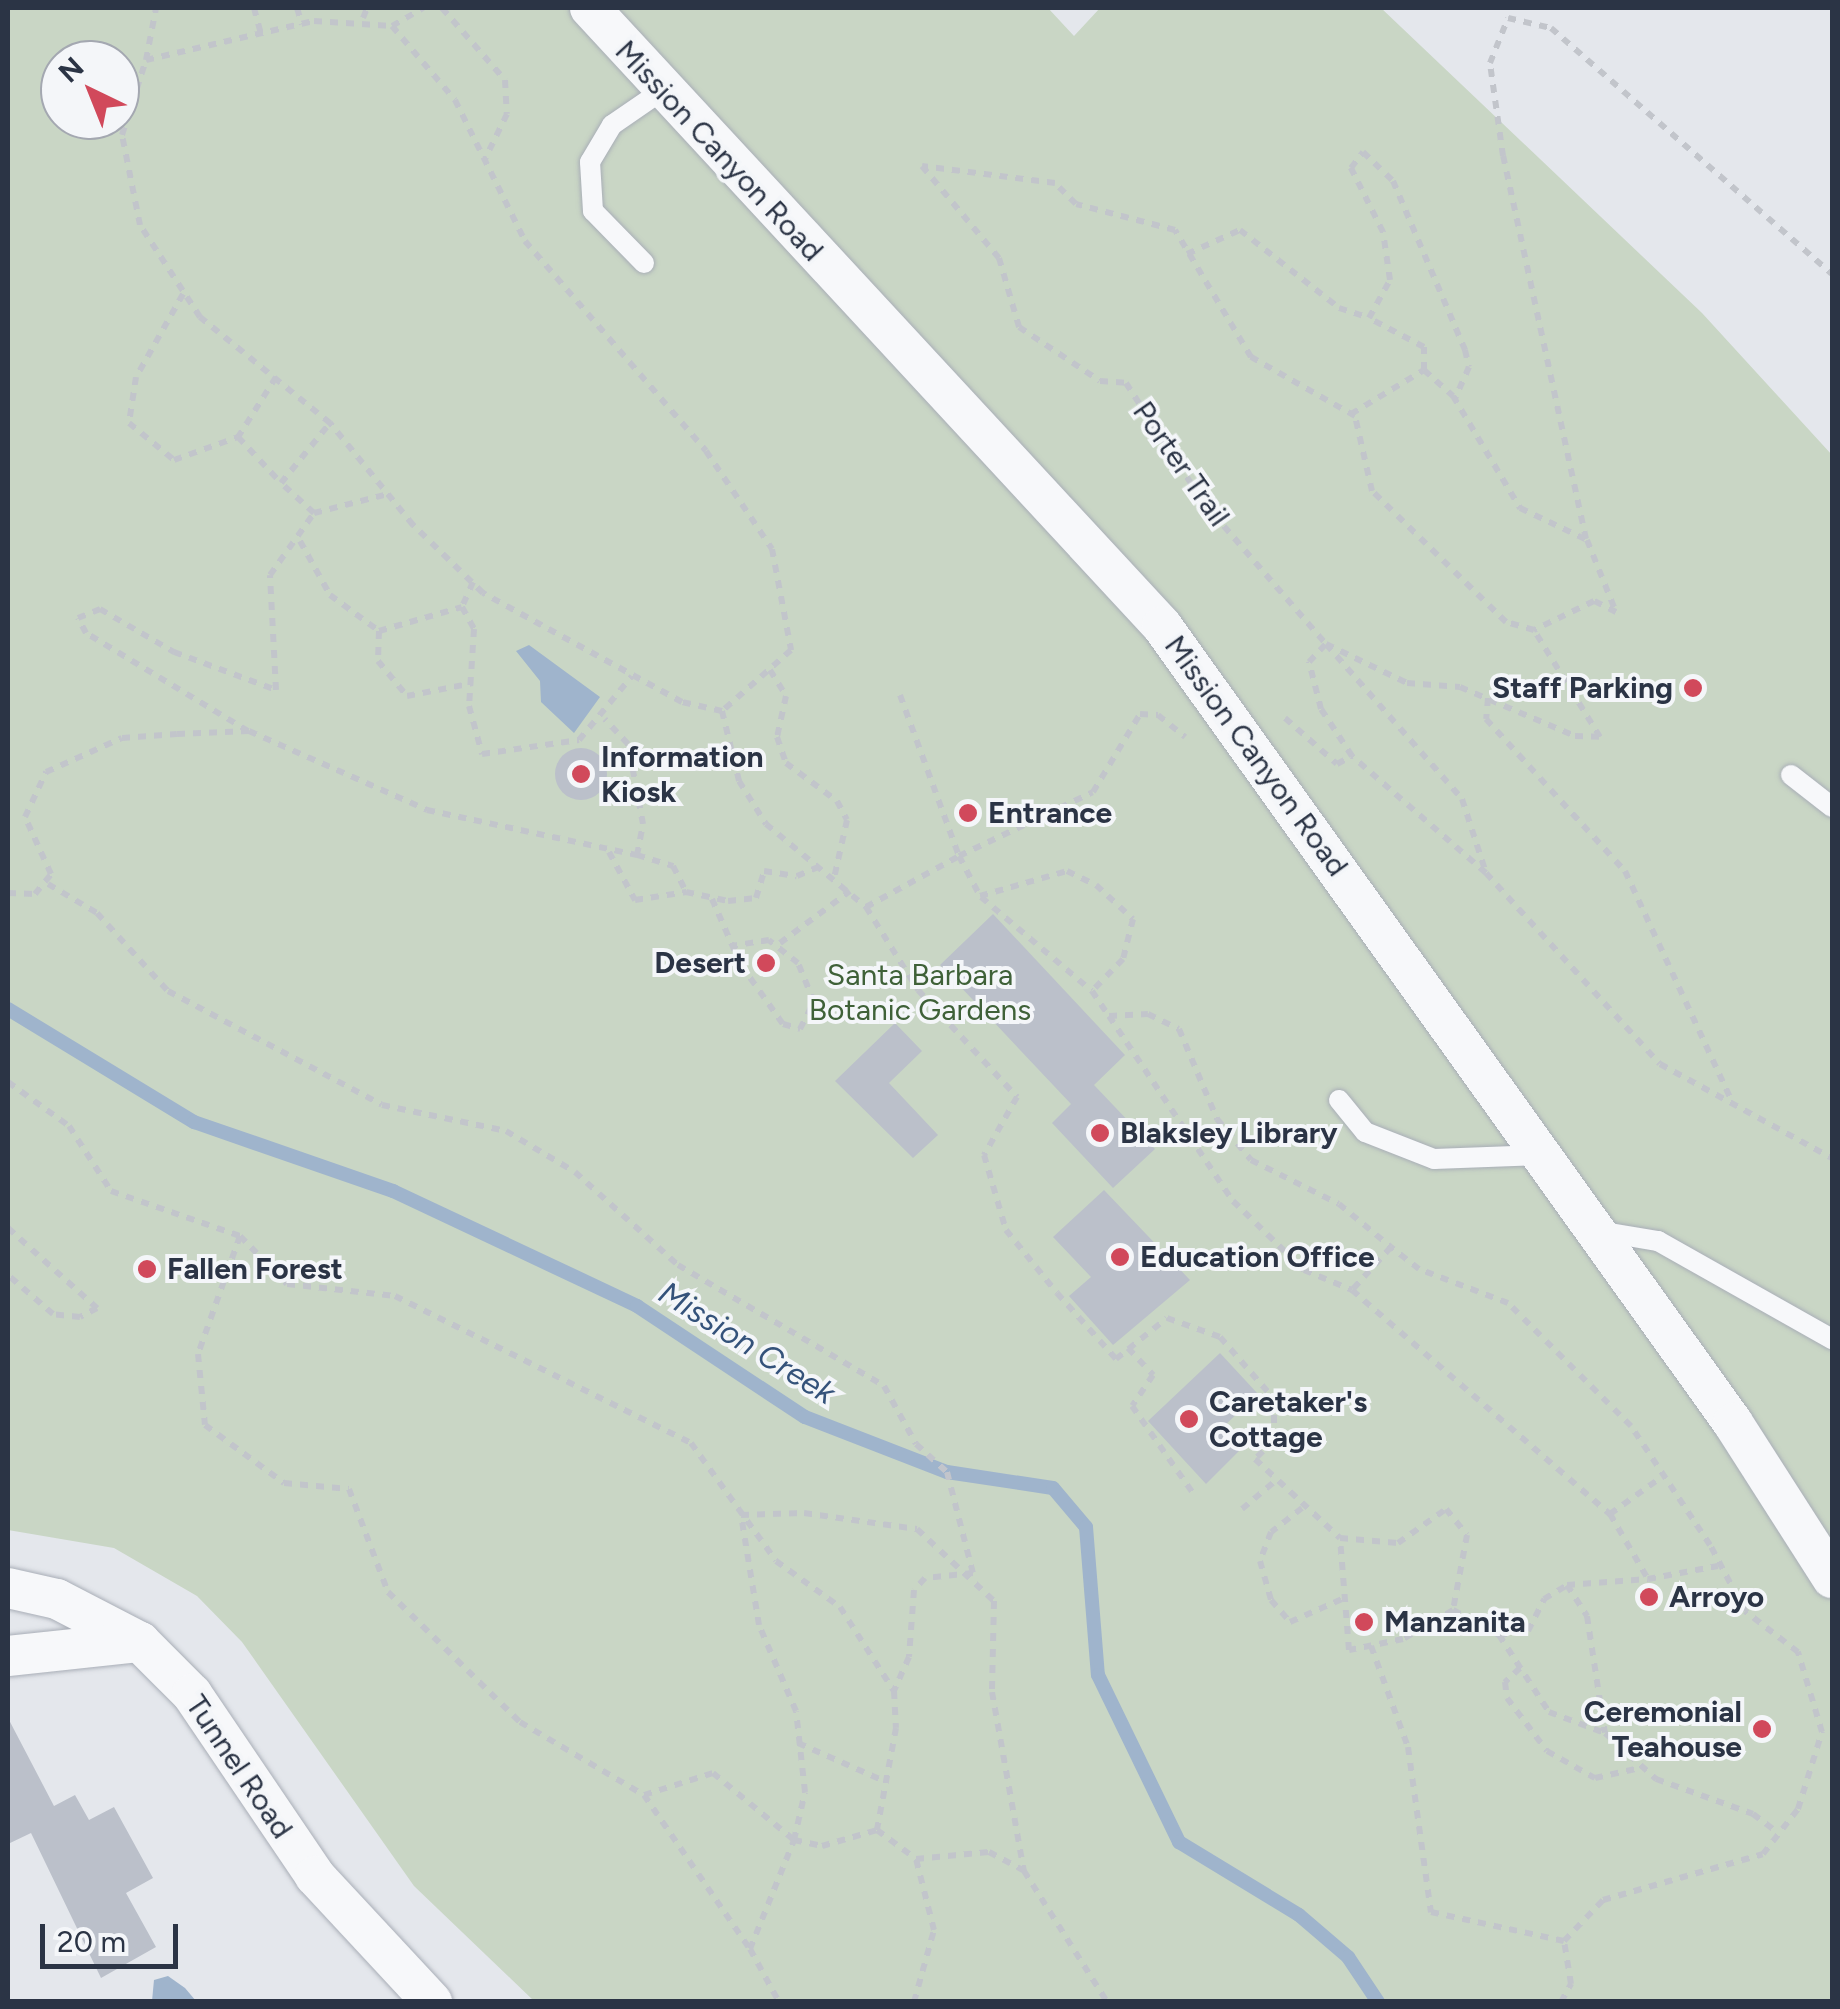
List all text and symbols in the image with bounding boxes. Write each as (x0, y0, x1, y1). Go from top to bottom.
street label: Mission Canyon Road (608, 33, 830, 269)
north arrow (40, 40, 140, 140)
text: N (51, 50, 90, 89)
street label: Porter Trail (1125, 395, 1237, 533)
street label: Mission Canyon Road (1157, 629, 1355, 883)
place label: Staff Parking (1492, 670, 1673, 706)
marker: Staff Parking (1682, 677, 1704, 699)
place label: Information Kiosk (601, 739, 763, 810)
marker: Information Kiosk (570, 763, 592, 785)
place label: Entrance (988, 795, 1112, 831)
marker: Entrance (957, 802, 979, 824)
place label: Desert (654, 945, 746, 981)
marker: Desert (755, 952, 777, 974)
park label: Santa Barbara Botanic Gardens (809, 957, 1031, 1028)
place label: Blaksley Library (1120, 1115, 1337, 1151)
marker: Blaksley Library (1089, 1122, 1111, 1144)
place label: Education Office (1140, 1239, 1375, 1275)
marker: Education Office (1109, 1246, 1131, 1268)
place label: Fallen Forest (167, 1251, 343, 1287)
marker: Fallen Forest (136, 1258, 158, 1280)
water label: Mission Creek (652, 1273, 842, 1413)
place label: Caretaker's Cottage (1209, 1384, 1367, 1454)
marker: Caretaker's Cottage (1178, 1408, 1200, 1430)
place label: Arroyo (1669, 1579, 1764, 1615)
marker: Arroyo (1638, 1586, 1660, 1608)
place label: Manzanita (1384, 1604, 1526, 1640)
marker: Manzanita (1353, 1611, 1375, 1633)
street label: Tunnel Road (178, 1689, 300, 1845)
place label: Ceremonial Teahouse (1584, 1694, 1742, 1764)
marker: Ceremonial Teahouse (1751, 1718, 1773, 1740)
scale bar (45, 1904, 182, 1966)
text: 20 m (57, 1923, 126, 1960)

